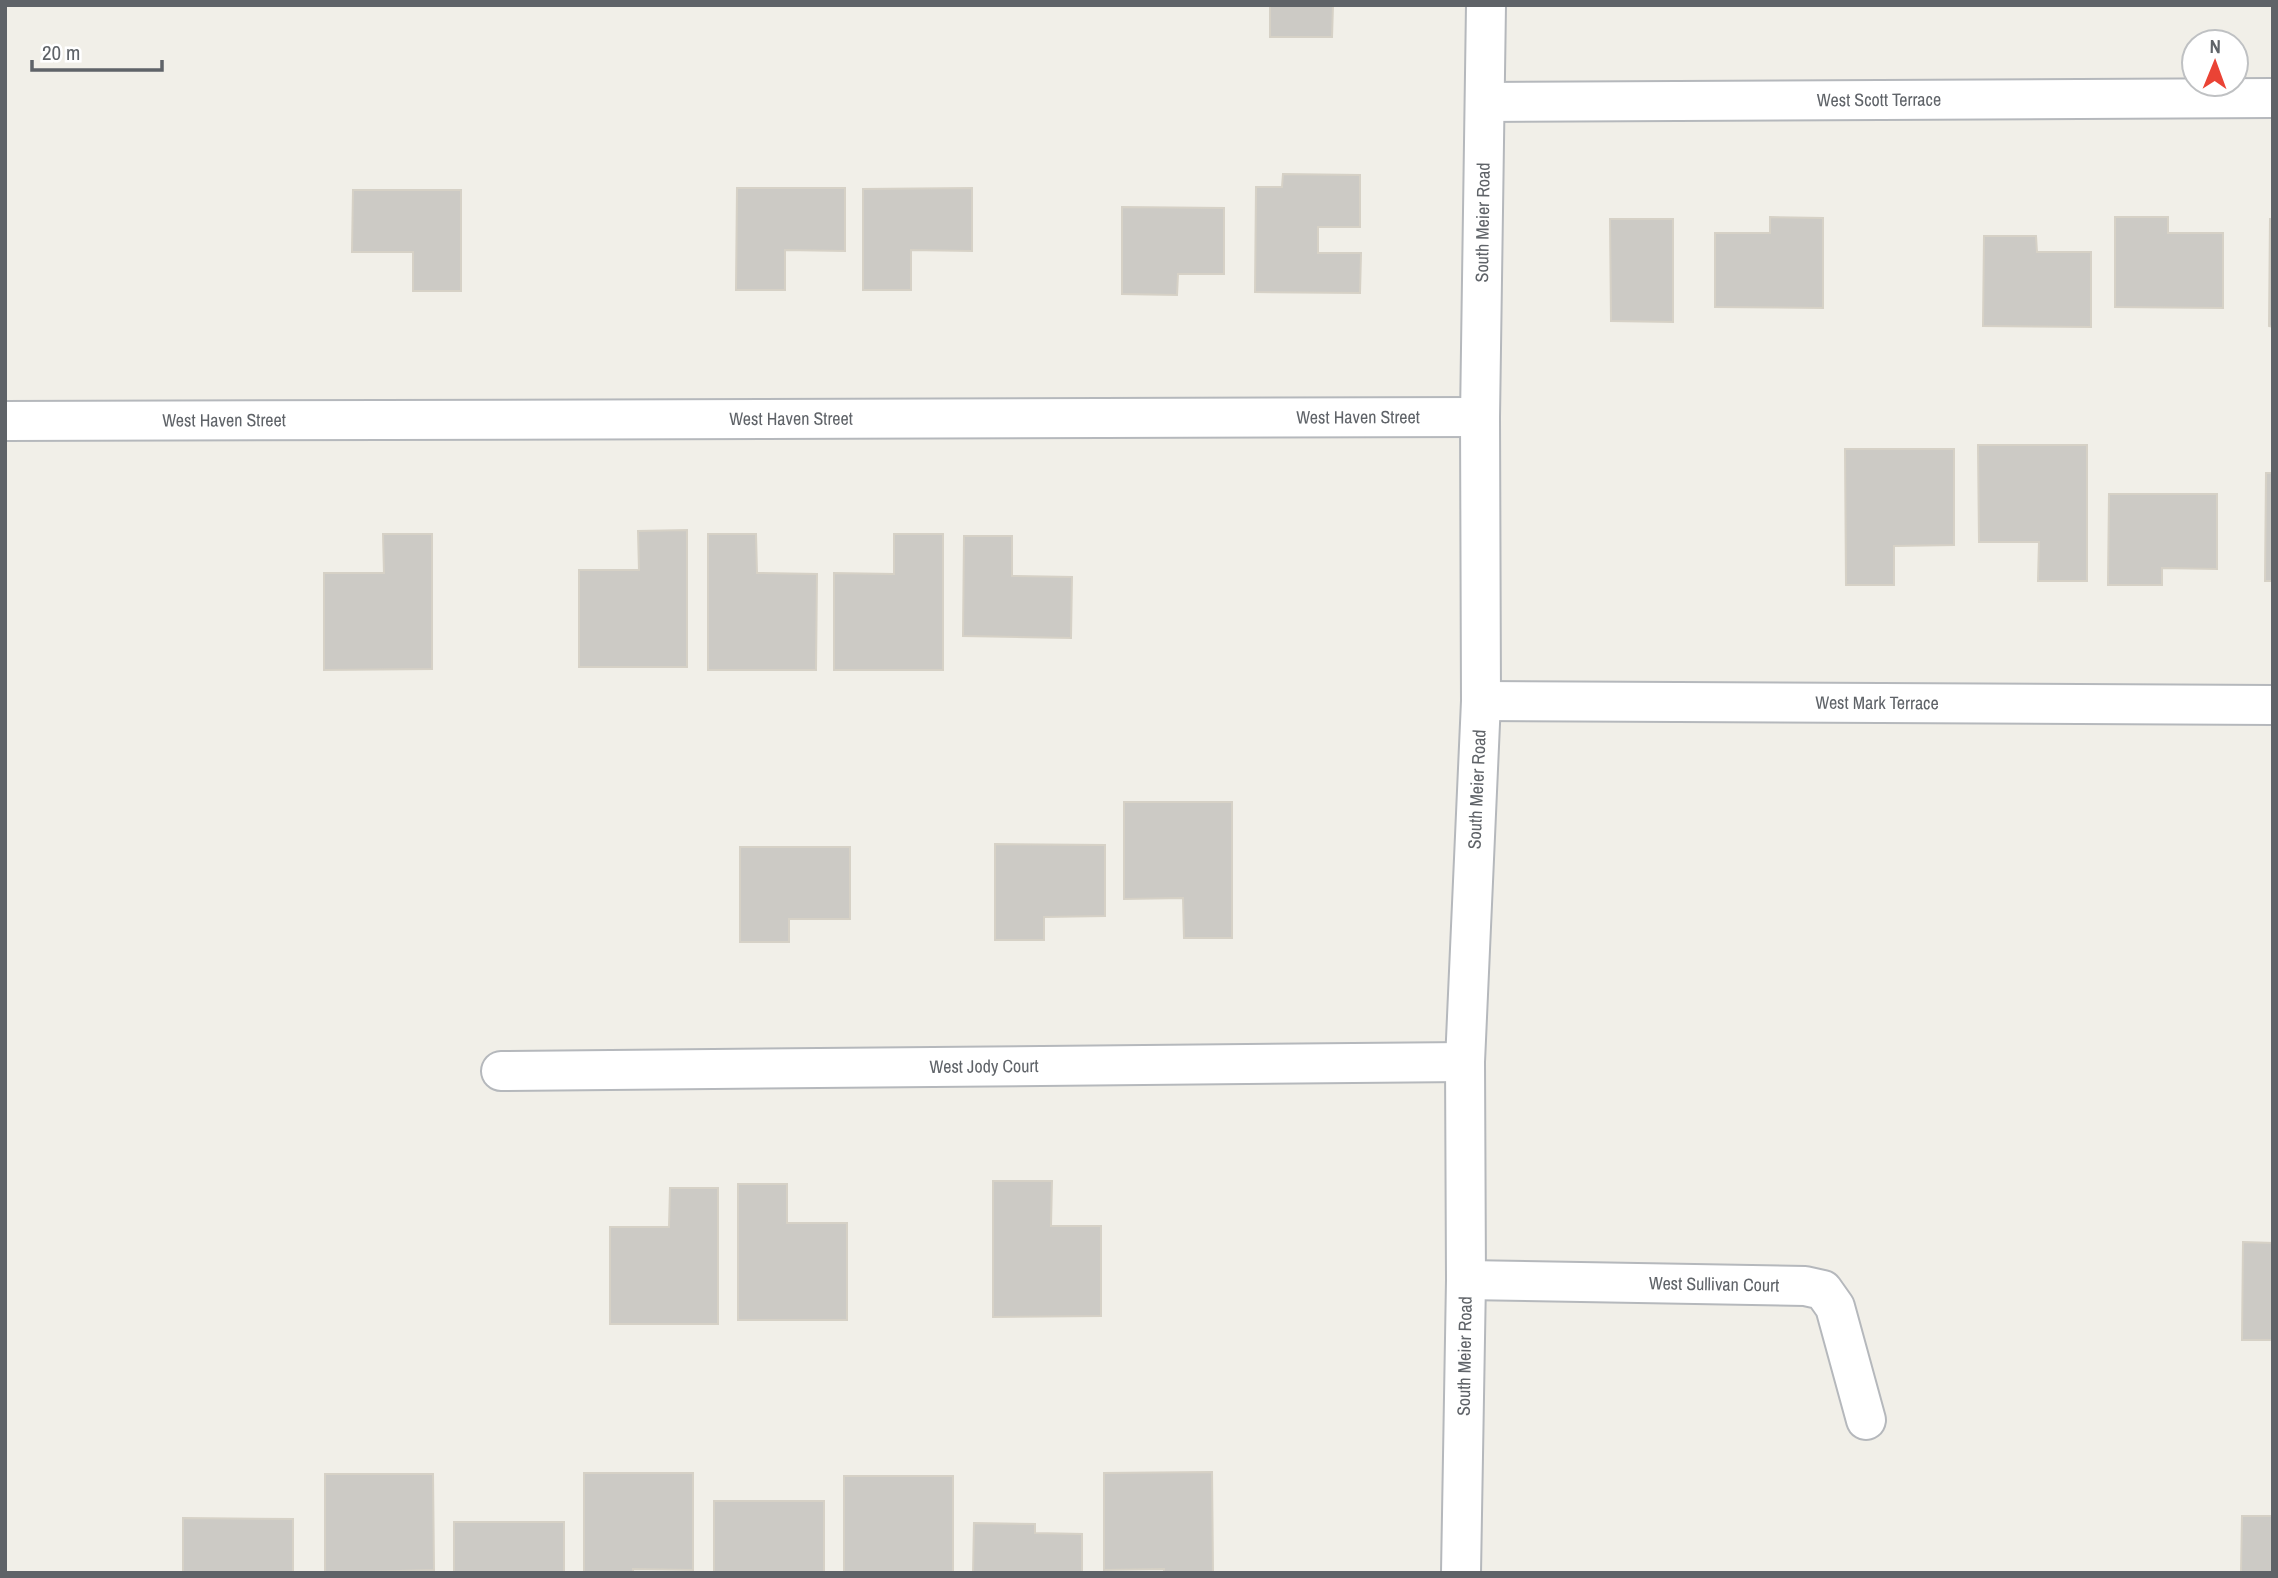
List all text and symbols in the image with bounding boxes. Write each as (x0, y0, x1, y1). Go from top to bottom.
scale bar (32, 28, 161, 72)
north arrow (2180, 28, 2250, 98)
text: N (2209, 33, 2221, 59)
text: 20 m (42, 38, 80, 67)
street label: West Scott Terrace (1817, 87, 1941, 112)
street label: South Meier Road (1469, 162, 1496, 283)
street label: West Haven Street (1296, 404, 1420, 429)
street label: West Haven Street (729, 406, 853, 431)
street label: West Haven Street (162, 407, 286, 433)
street label: West Mark Terrace (1815, 690, 1939, 715)
street label: South Meier Road (1461, 729, 1492, 850)
street label: West Jody Court (929, 1053, 1039, 1079)
street label: West Sullivan Court (1649, 1270, 1779, 1298)
street label: South Meier Road (1451, 1296, 1478, 1416)

